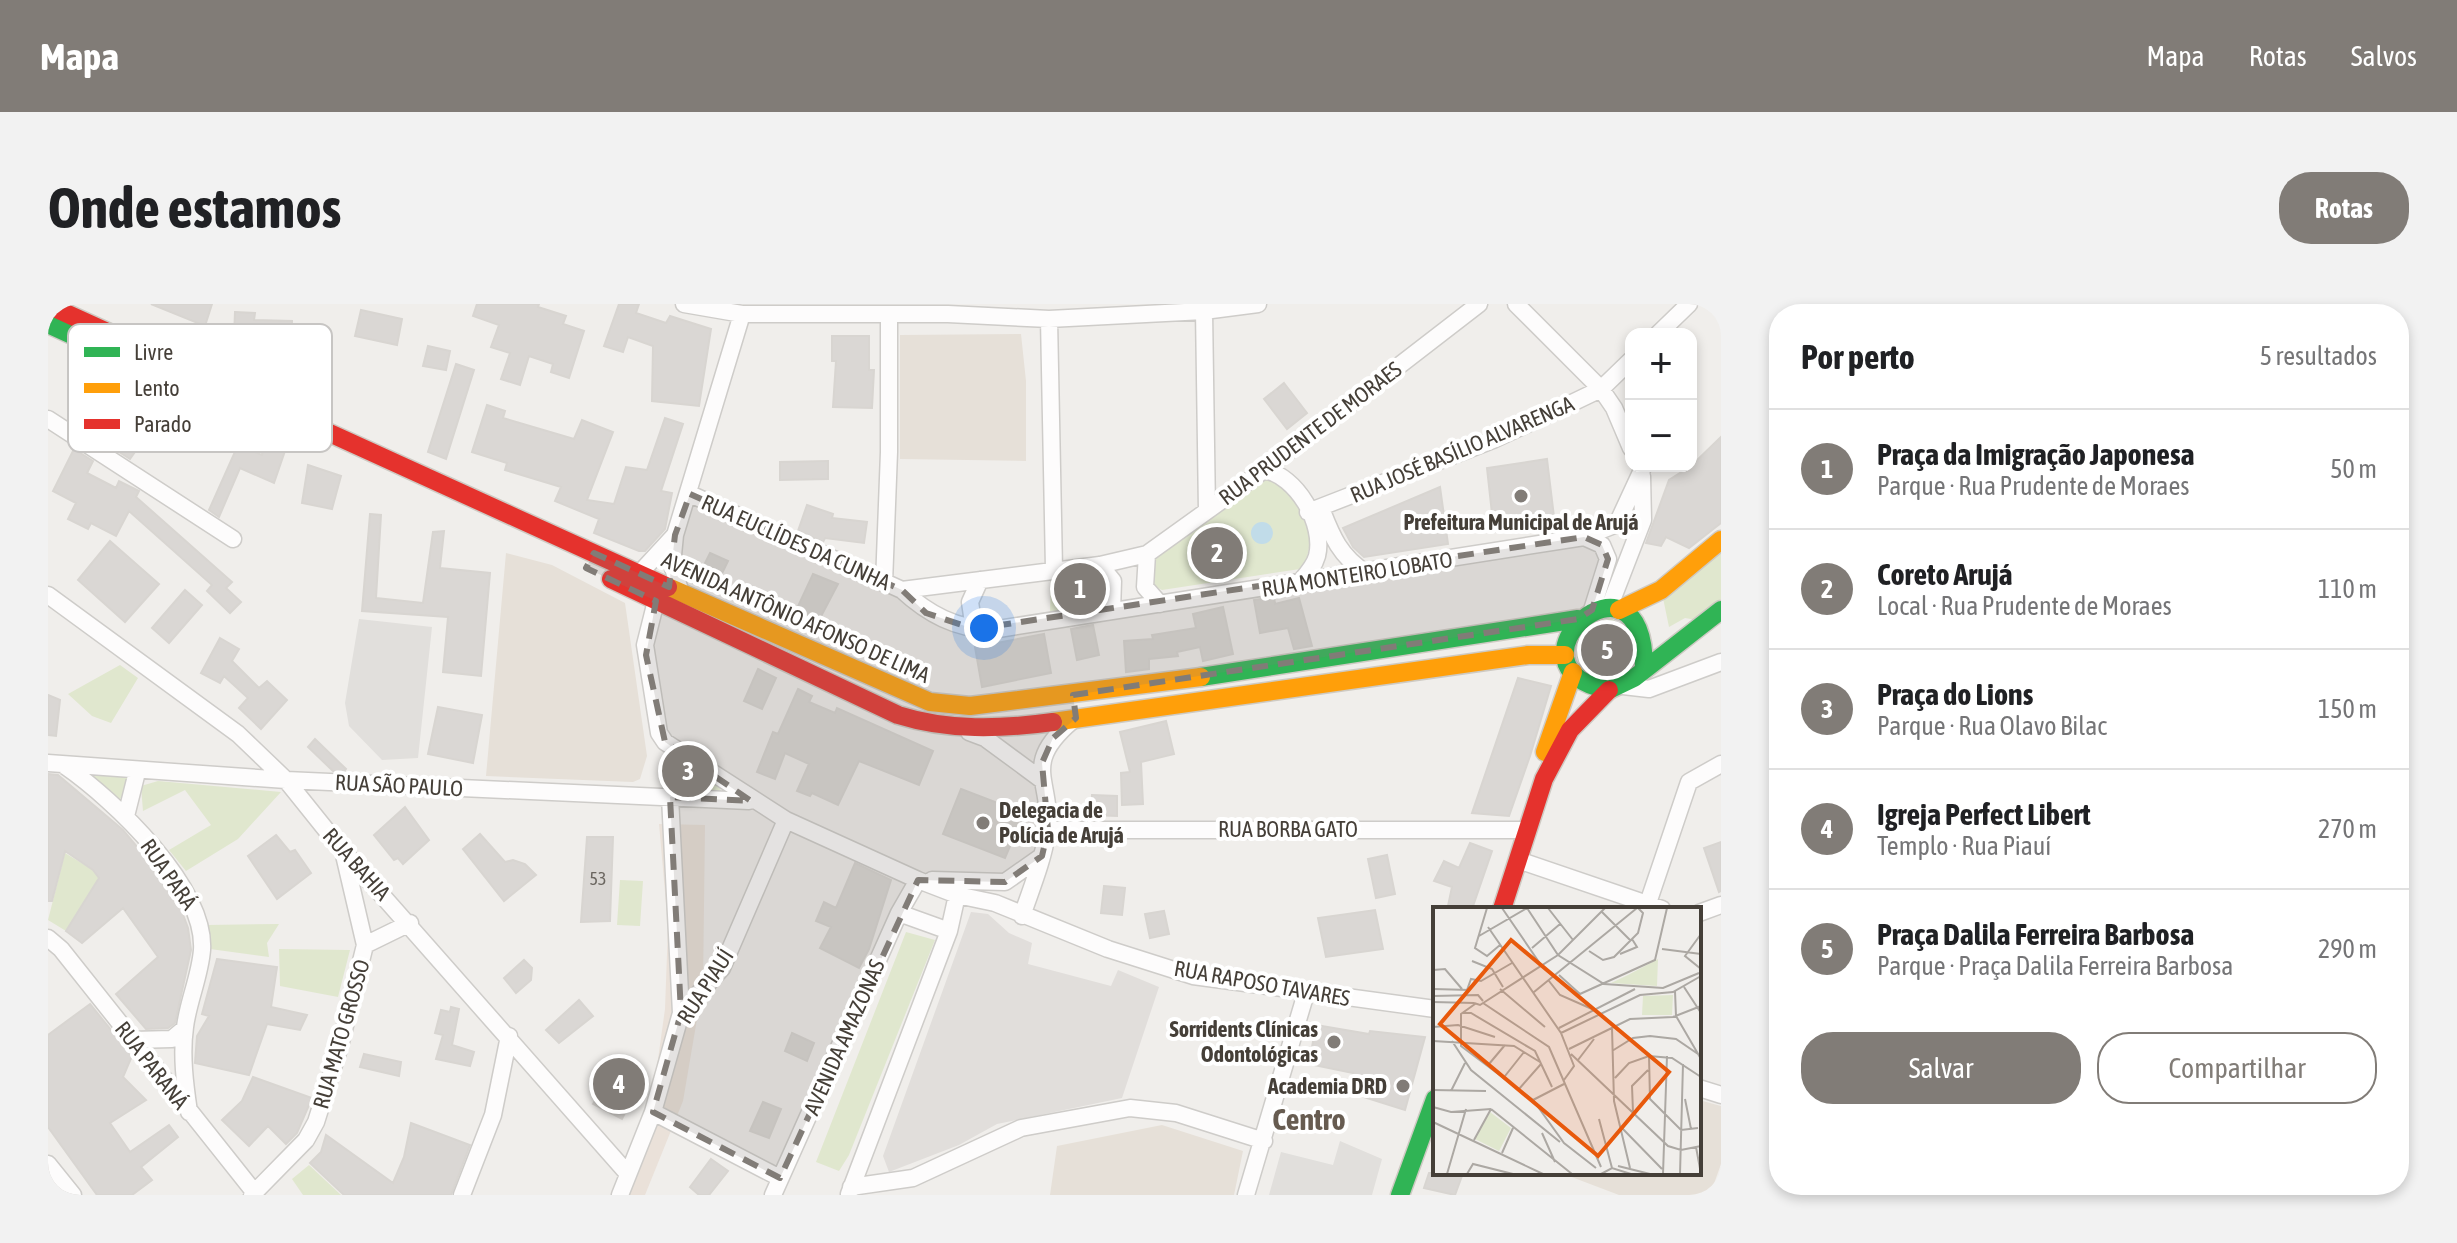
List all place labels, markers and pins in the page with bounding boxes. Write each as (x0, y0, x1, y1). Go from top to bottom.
marker: Prefeitura Municipal de Arujá (1512, 487, 1530, 505)
place label: Prefeitura Municipal de Arujá (1403, 509, 1639, 535)
pin: 2 (1191, 523, 1243, 583)
pin: 1 (1054, 559, 1106, 619)
pin: 5 (1581, 620, 1633, 680)
pin: 3 (662, 741, 714, 801)
place label: Delegacia de Polícia de Arujá (999, 797, 1124, 848)
marker: Delegacia de Polícia de Arujá (974, 814, 992, 832)
place label: Sorridents Clínicas Odontológicas (1170, 1016, 1318, 1067)
marker: Sorridents Clínicas Odontológicas (1325, 1033, 1343, 1051)
pin: 4 (593, 1054, 645, 1114)
place label: Academia DRD (1267, 1073, 1387, 1099)
marker: Academia DRD (1394, 1077, 1412, 1095)

